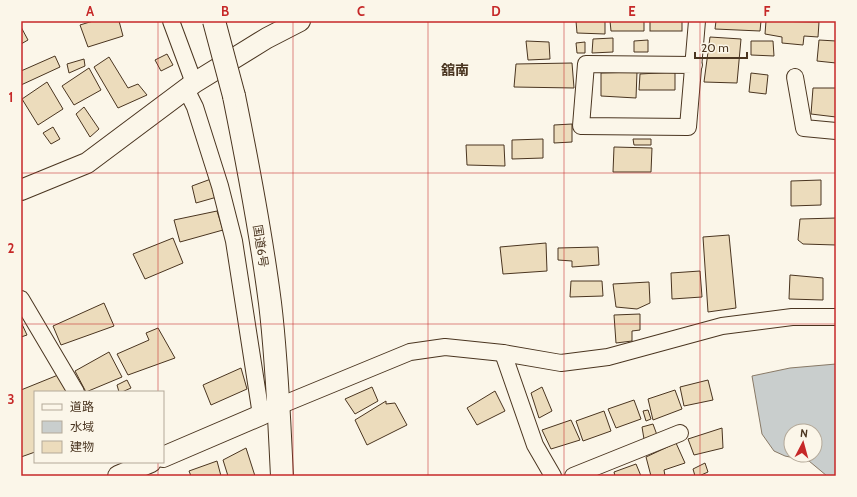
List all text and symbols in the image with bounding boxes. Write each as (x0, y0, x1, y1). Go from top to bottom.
text: A (86, 3, 95, 19)
text: B (221, 3, 229, 19)
text: C (357, 3, 365, 19)
text: D (491, 3, 501, 19)
text: E (628, 3, 636, 19)
text: F (764, 3, 771, 19)
scale bar (695, 34, 747, 60)
text: 20 m (701, 40, 729, 55)
district label: 舘南 (441, 61, 469, 79)
text: 1 (9, 89, 13, 105)
street label: 国道6号 (250, 224, 272, 268)
text: 2 (8, 240, 15, 256)
text: 3 (7, 391, 15, 407)
legend (34, 391, 164, 463)
text: 道路 (70, 399, 94, 414)
text: 水域 (70, 419, 94, 434)
north arrow (783, 423, 823, 463)
text: N (799, 426, 809, 440)
text: 建物 (70, 439, 94, 454)

